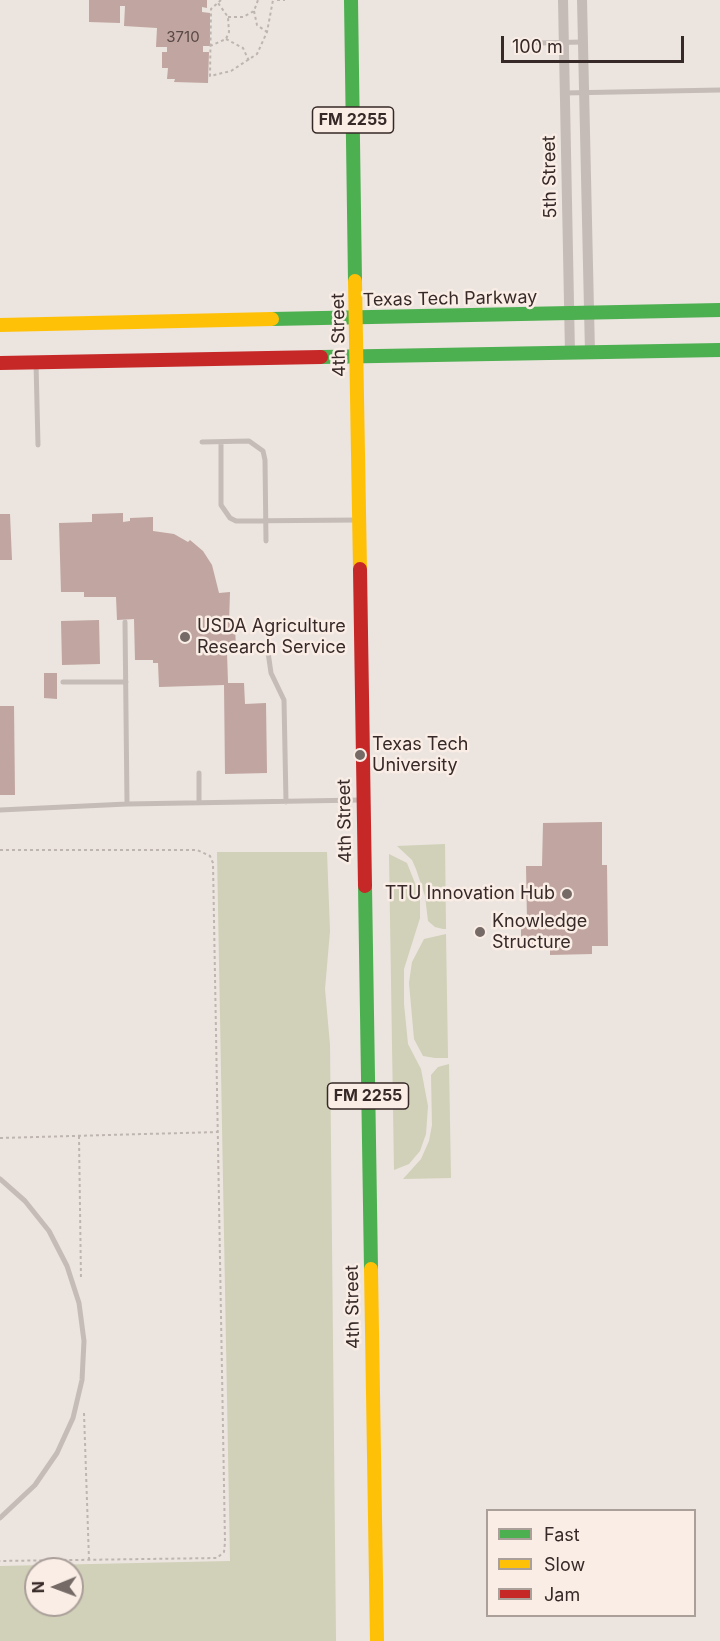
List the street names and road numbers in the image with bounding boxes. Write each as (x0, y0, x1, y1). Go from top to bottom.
road number: FM 2255 (312, 107, 394, 133)
street label: 5th Street (538, 135, 562, 219)
street label: Texas Tech Parkway (362, 287, 538, 311)
street label: 4th Street (327, 293, 351, 377)
street label: 4th Street (333, 779, 357, 863)
road number: FM 2255 (328, 1083, 409, 1109)
street label: 4th Street (341, 1265, 365, 1349)

